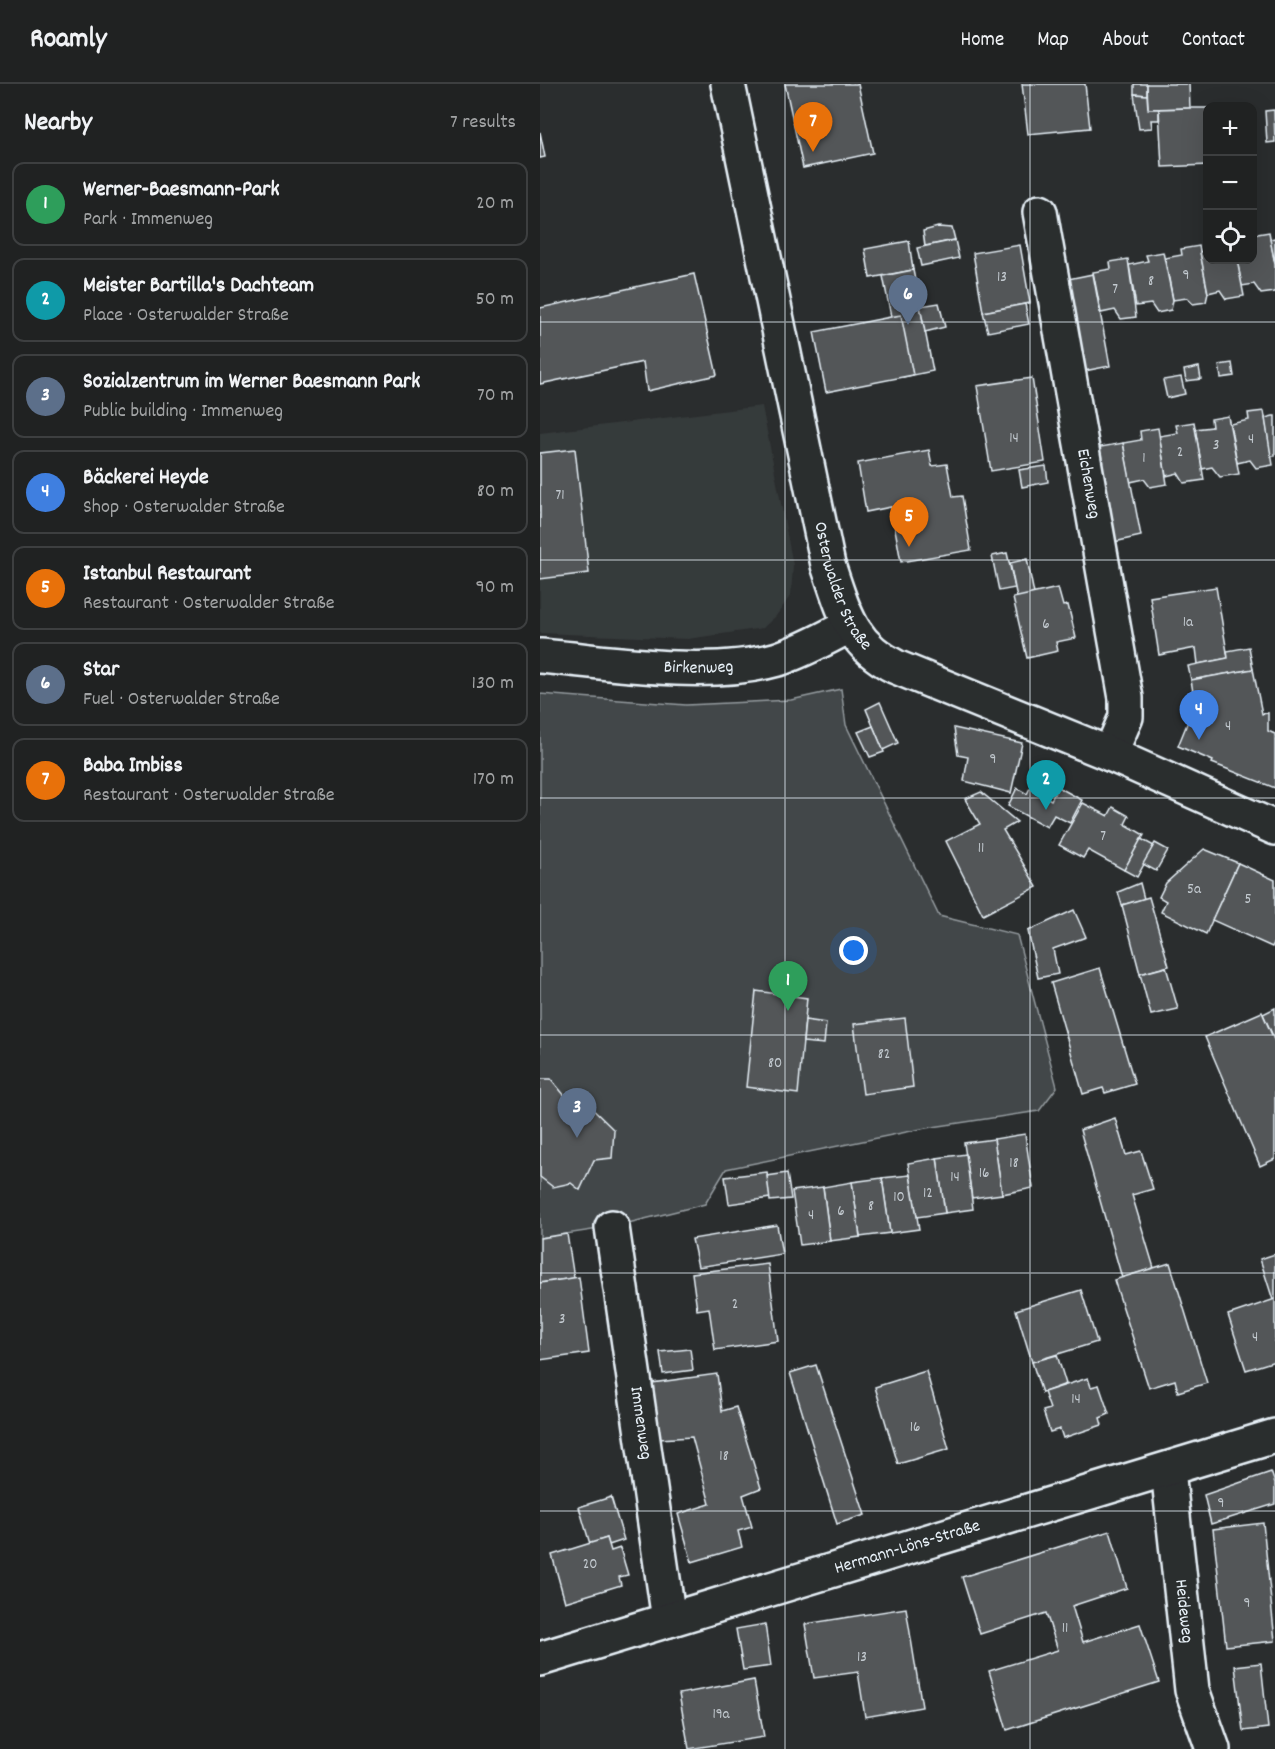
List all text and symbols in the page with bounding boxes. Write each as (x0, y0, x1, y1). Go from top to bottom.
text: Roamly (30, 21, 106, 61)
text: Home (960, 26, 1004, 56)
text: Map (1037, 26, 1069, 56)
text: About (1102, 26, 1149, 56)
text: Contact (1182, 26, 1245, 56)
map controls (1203, 102, 1257, 264)
button: + (1203, 102, 1257, 156)
pin: 7 (794, 103, 832, 152)
text: Nearby (24, 105, 92, 142)
text: 7 results (450, 109, 516, 137)
button: − (1203, 156, 1257, 210)
text: Werner-Baesmann-Park (83, 175, 279, 206)
text: 1 (43, 190, 48, 218)
text: 20 m (476, 190, 514, 218)
text: Park · Immenweg (83, 206, 213, 234)
button: locate (1203, 210, 1257, 264)
house number: 9 (1183, 265, 1189, 287)
house number: 13 (997, 267, 1007, 289)
text: Meister Bartilla's Dachteam (83, 271, 314, 302)
house number: 8 (1148, 271, 1154, 293)
pin: 6 (888, 276, 928, 325)
house number: 7 (1112, 279, 1118, 301)
text: 2 (41, 286, 50, 314)
text: 50 m (476, 286, 514, 314)
text: Place · Osterwalder Straße (83, 302, 289, 330)
text: Sozialzentrum im Werner Baesmann Park (83, 367, 420, 398)
text: 3 (41, 382, 50, 410)
text: 70 m (477, 382, 514, 410)
text: Public building · Immenweg (83, 398, 283, 426)
house number: 14 (1009, 428, 1019, 450)
house number: 4 (1248, 429, 1254, 451)
house number: 3 (1213, 435, 1219, 457)
house number: 2 (1177, 442, 1183, 464)
street label: Eichenweg (1070, 447, 1107, 521)
house number: 1 (1142, 448, 1146, 470)
text: Bäckerei Heyde (83, 463, 209, 494)
text: 4 (41, 478, 50, 506)
text: 80 m (477, 478, 514, 506)
house number: 71 (555, 485, 565, 507)
text: Shop · Osterwalder Straße (83, 494, 285, 522)
pin: 5 (890, 498, 928, 547)
street label: Osterwalder Straße (807, 520, 877, 657)
text: Istanbul Restaurant (83, 559, 251, 590)
text: 5 (41, 574, 50, 602)
text: 90 m (476, 574, 514, 602)
text: Restaurant · Osterwalder Straße (83, 590, 335, 618)
house number: 1a (1183, 612, 1194, 634)
house number: 6 (1042, 614, 1050, 636)
text: Star (83, 655, 119, 686)
street label: Birkenweg (663, 655, 734, 681)
text: 6 (41, 670, 50, 698)
text: 130 m (472, 670, 514, 698)
text: Fuel · Osterwalder Straße (83, 686, 280, 714)
pin: 4 (1180, 690, 1218, 740)
house number: 4 (1225, 716, 1231, 738)
house number: 9 (990, 749, 996, 771)
text: Baba Imbiss (83, 751, 183, 782)
pin: 2 (1026, 760, 1066, 810)
text: 7 (42, 766, 49, 794)
text: 170 m (473, 766, 514, 794)
text: Restaurant · Osterwalder Straße (83, 782, 335, 810)
house number: 7 (1100, 826, 1106, 848)
house number: 11 (978, 838, 984, 860)
house number: 5a (1187, 879, 1202, 901)
house number: 5 (1245, 889, 1252, 911)
your location (839, 936, 868, 965)
pin: 1 (768, 962, 808, 1011)
house number: 82 (878, 1044, 890, 1066)
house number: 80 (768, 1053, 782, 1075)
pin: 3 (558, 1088, 597, 1138)
house number: 18 (1009, 1153, 1019, 1175)
house number: 16 (979, 1163, 989, 1185)
house number: 14 (950, 1167, 960, 1189)
house number: 12 (923, 1183, 933, 1205)
house number: 10 (893, 1187, 905, 1209)
house number: 8 (868, 1196, 874, 1218)
house number: 6 (837, 1201, 845, 1223)
house number: 4 (808, 1205, 814, 1227)
house number: 2 (732, 1294, 738, 1316)
house number: 3 (559, 1309, 565, 1331)
house number: 4 (1252, 1327, 1258, 1349)
street label: Immenweg (623, 1385, 658, 1461)
house number: 14 (1071, 1389, 1081, 1411)
house number: 16 (910, 1417, 920, 1439)
house number: 18 (719, 1446, 729, 1468)
house number: 9 (1218, 1493, 1224, 1515)
street label: Hermann-Löns-Straße (832, 1514, 983, 1581)
house number: 20 (583, 1554, 597, 1576)
street label: Heideweg (1167, 1578, 1199, 1645)
house number: 9 (1244, 1593, 1250, 1615)
house number: 11 (1062, 1618, 1068, 1640)
house number: 13 (857, 1647, 867, 1669)
house number: 19a (712, 1704, 731, 1726)

